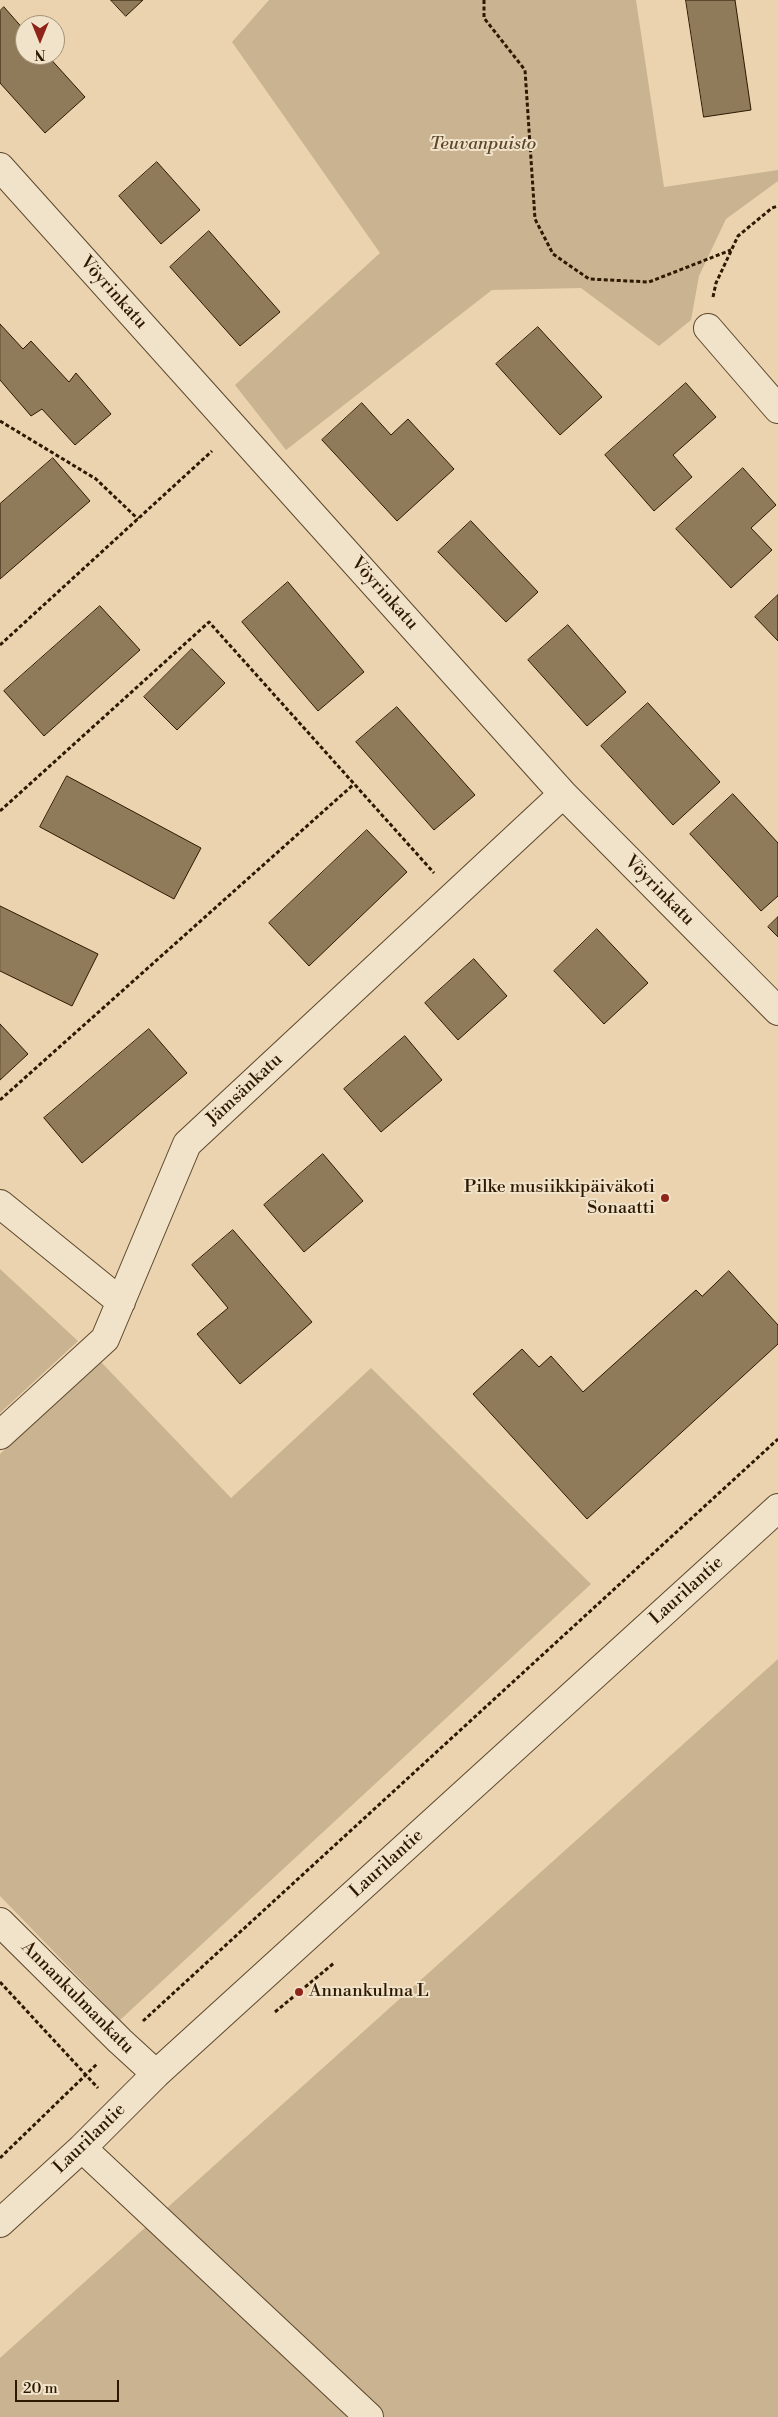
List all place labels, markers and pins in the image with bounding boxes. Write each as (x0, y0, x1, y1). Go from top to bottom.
place label: Pilke musiikkipäiväkoti Sonaatti (464, 1177, 655, 1220)
marker: Pilke musiikkipäiväkoti Sonaatti (659, 1192, 671, 1204)
place label: Annankulma L (309, 1981, 429, 2003)
marker: Annankulma L (293, 1986, 305, 1998)

